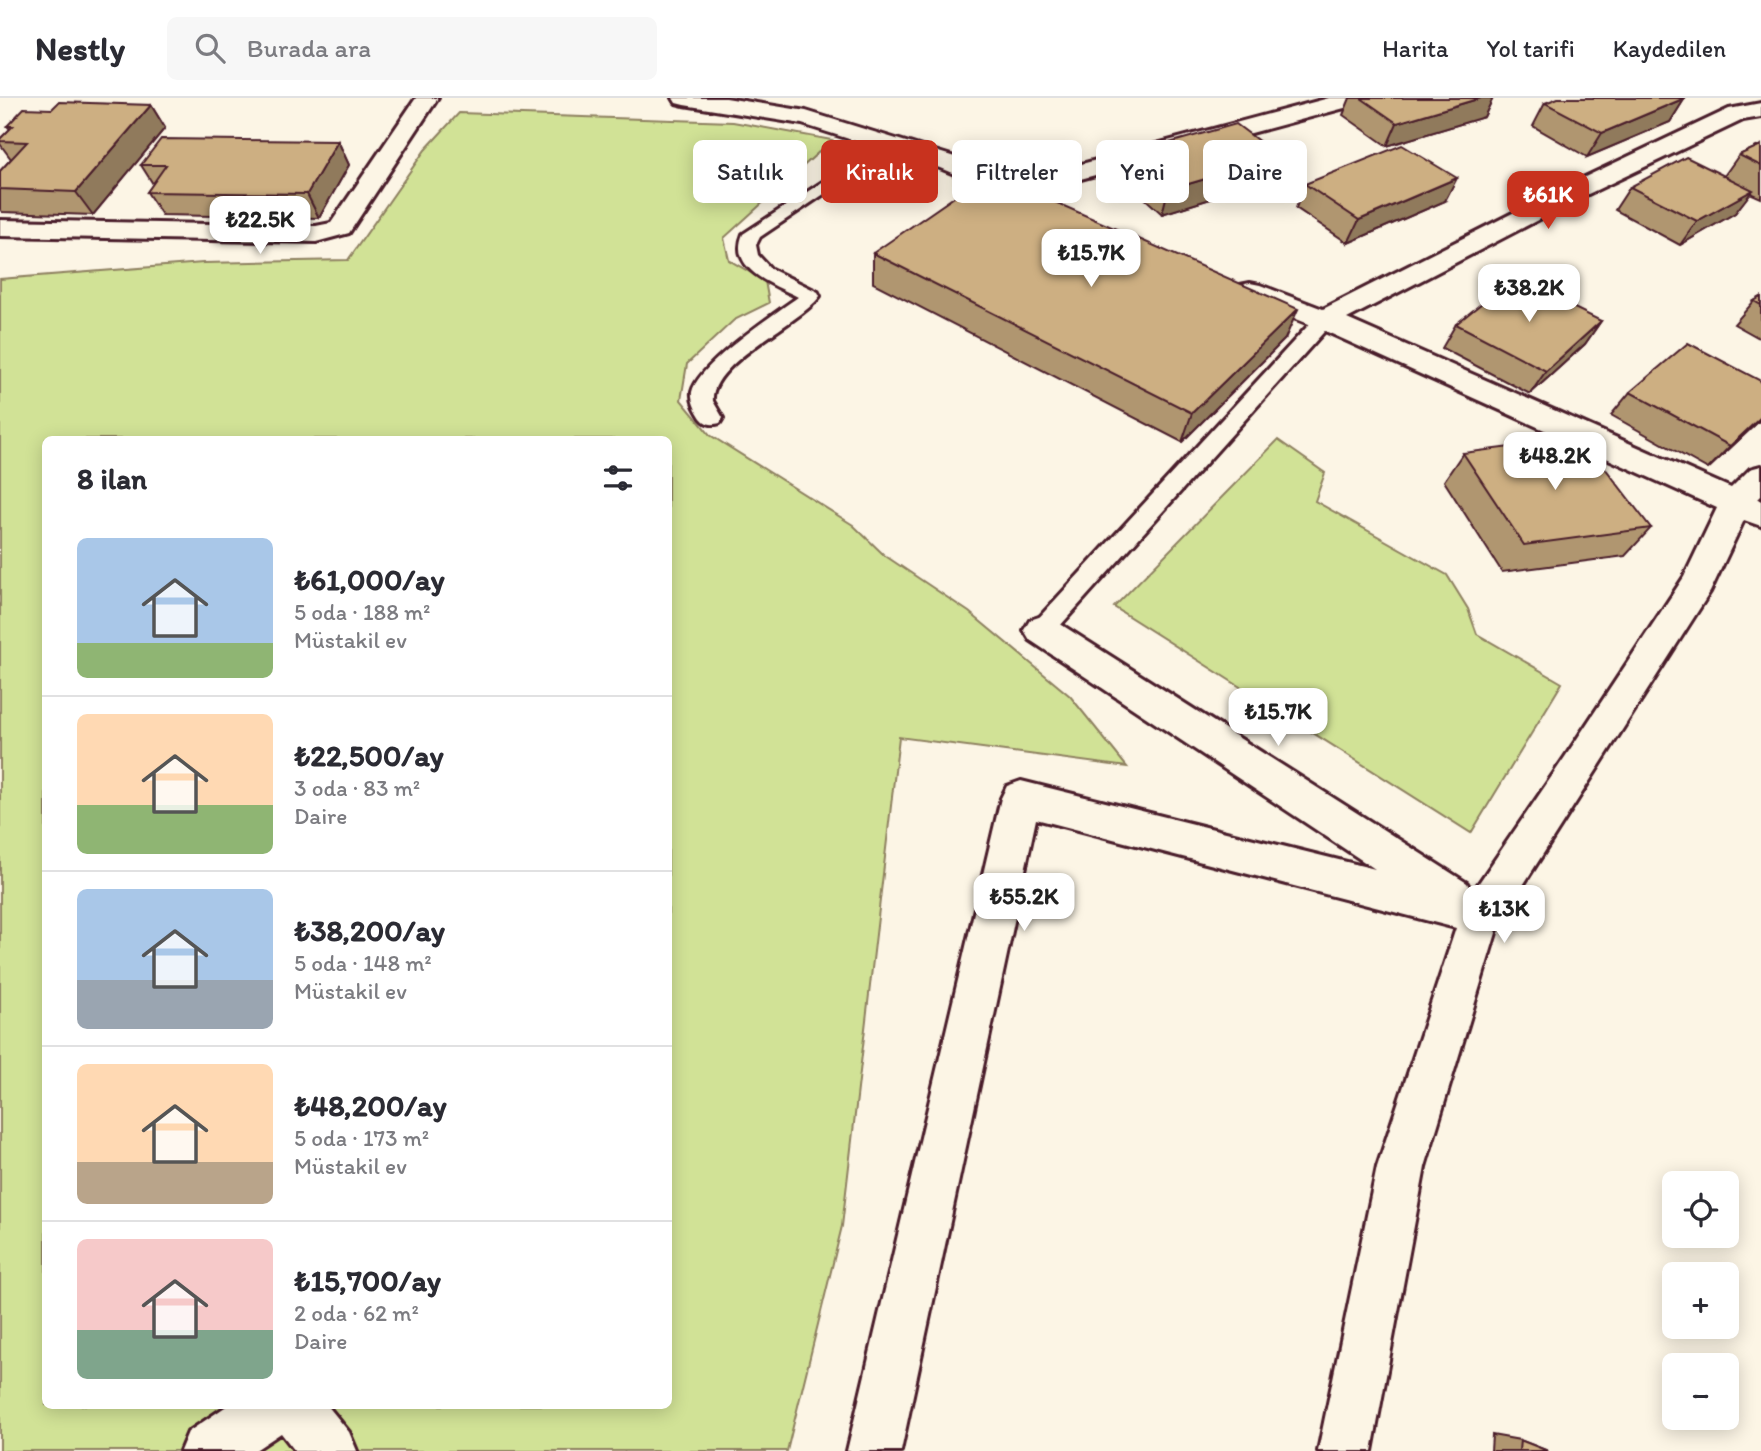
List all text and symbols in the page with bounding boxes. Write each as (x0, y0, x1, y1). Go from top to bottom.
search box (167, 17, 657, 80)
text: Nestly (35, 29, 125, 68)
icon: search (191, 29, 229, 67)
text: Burada ara (247, 32, 371, 64)
text: Harita (1382, 34, 1448, 63)
text: Yol tarifi (1486, 34, 1575, 63)
text: Kaydedilen (1613, 34, 1726, 63)
chip: Satılık (693, 140, 807, 203)
chip: Kiralık (821, 140, 938, 203)
chip: Filtreler (952, 140, 1082, 203)
chip: Yeni (1096, 140, 1189, 203)
chip: Daire (1203, 140, 1307, 203)
pin: ₺61K (1507, 172, 1589, 231)
text: ₺61K (1523, 180, 1573, 208)
pin: ₺22.5K (203, 197, 317, 256)
text: ₺22.5K (225, 205, 295, 233)
pin: ₺15.7K (1034, 230, 1148, 289)
text: ₺15.7K (1058, 238, 1124, 266)
pin: ₺38.2K (1472, 264, 1586, 324)
text: ₺38.2K (1494, 273, 1564, 301)
pin: ₺48.2K (1498, 432, 1612, 492)
text: ₺48.2K (1519, 441, 1591, 469)
icon: filters (599, 459, 637, 497)
text: 8 ilan (77, 460, 147, 497)
text: ₺61,000/ay (294, 561, 445, 598)
icon: home (133, 566, 217, 650)
text: 5 oda · 188 m² (294, 598, 430, 626)
text: Müstakil ev (294, 626, 407, 654)
pin: ₺15.7K (1221, 688, 1335, 748)
text: ₺15.7K (1245, 697, 1311, 725)
text: ₺22,500/ay (294, 737, 444, 774)
icon: home (133, 742, 217, 826)
text: 3 oda · 83 m² (294, 774, 420, 802)
text: Daire (294, 802, 347, 830)
pin: ₺55.2K (967, 874, 1081, 933)
text: ₺55.2K (990, 882, 1058, 910)
pin: ₺13K (1463, 886, 1545, 945)
text: ₺13K (1479, 894, 1529, 922)
text: ₺38,200/ay (294, 912, 445, 949)
icon: home (133, 917, 217, 1001)
text: 5 oda · 148 m² (294, 949, 432, 977)
text: Müstakil ev (294, 977, 407, 1005)
text: ₺48,200/ay (294, 1087, 447, 1124)
icon: home (133, 1092, 217, 1176)
text: 5 oda · 173 m² (294, 1124, 429, 1152)
text: Müstakil ev (294, 1152, 407, 1180)
map controls (1662, 1171, 1739, 1430)
button: locate (1662, 1171, 1739, 1248)
text: ₺15,700/ay (294, 1262, 441, 1299)
button: + (1662, 1262, 1739, 1339)
icon: home (133, 1267, 217, 1351)
text: 2 oda · 62 m² (294, 1299, 419, 1327)
text: Daire (294, 1327, 347, 1355)
button: − (1662, 1353, 1739, 1430)

